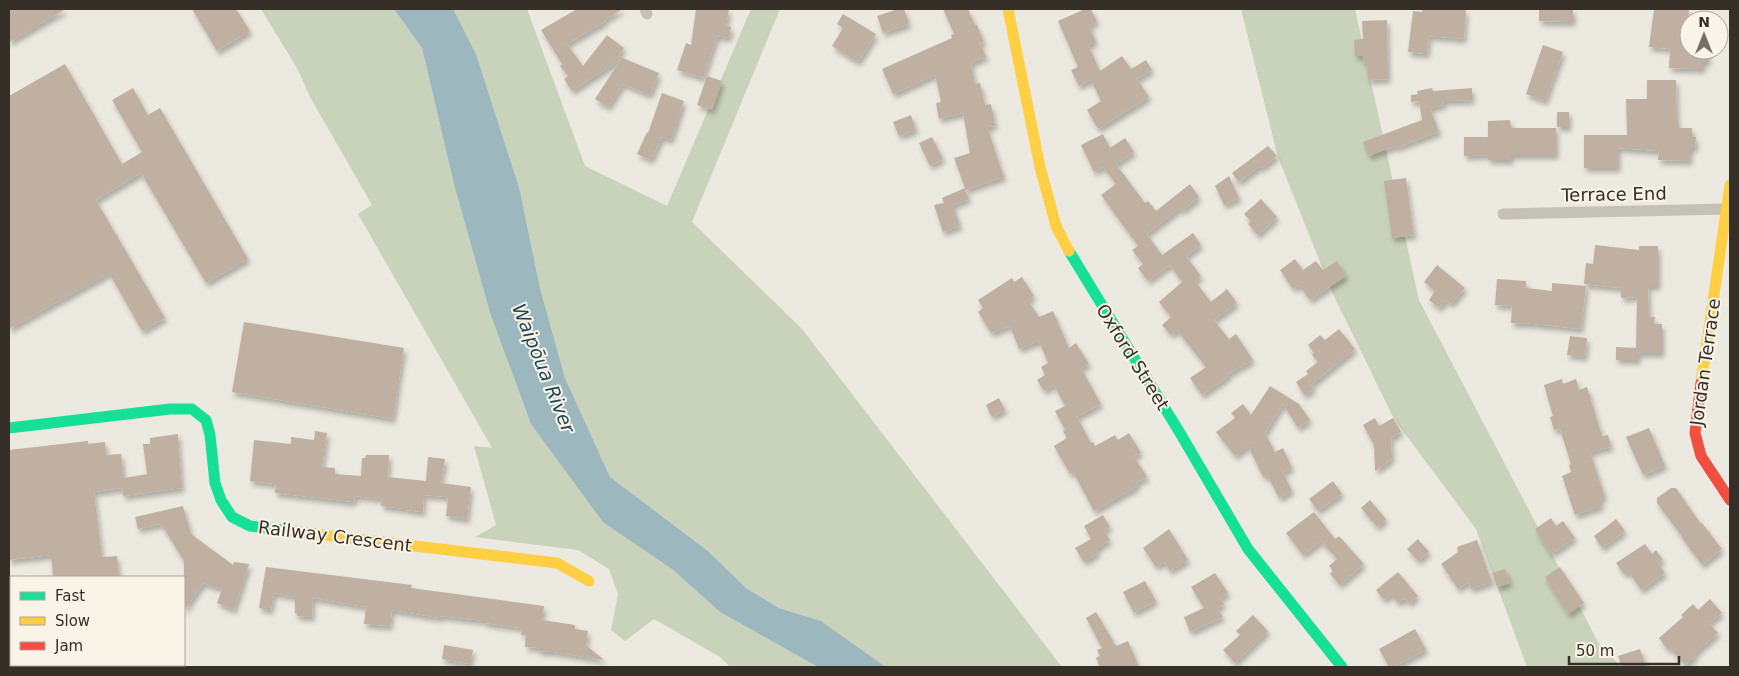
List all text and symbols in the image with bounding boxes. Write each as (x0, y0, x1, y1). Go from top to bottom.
north arrow (1679, 10, 1729, 60)
text: N (1698, 14, 1710, 30)
street label: Terrace End (1560, 183, 1667, 205)
street label: Jordan Terrace (1686, 297, 1724, 428)
water label: Waipōua River (508, 300, 580, 437)
street label: Oxford Street (1092, 300, 1174, 414)
street label: Railway Crescent (257, 516, 413, 556)
legend (10, 576, 185, 666)
text: Fast (55, 587, 85, 605)
text: Slow (55, 612, 90, 630)
scale bar (1569, 634, 1679, 666)
text: Jam (54, 637, 83, 655)
text: 50 m (1576, 642, 1614, 660)

